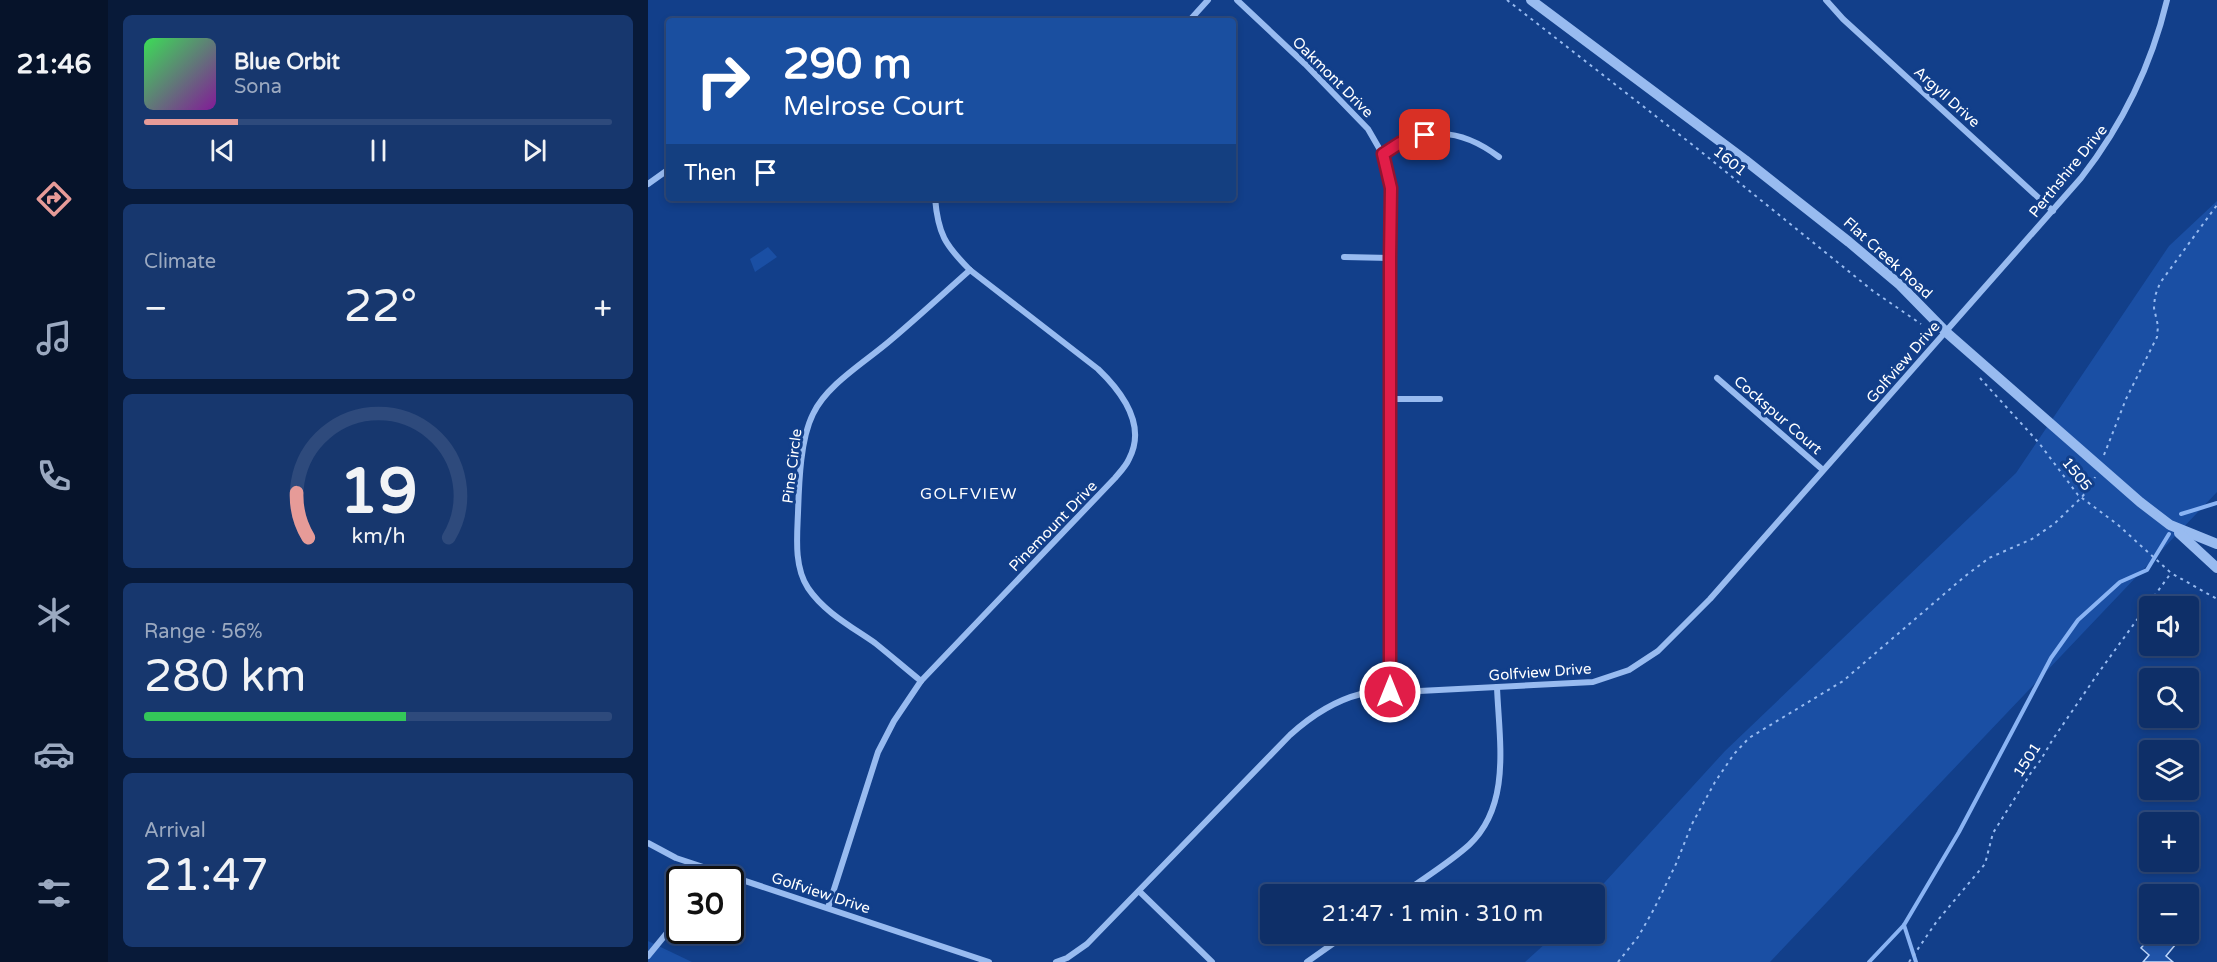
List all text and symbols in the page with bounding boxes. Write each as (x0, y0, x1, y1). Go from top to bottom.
street label: Oakmont Drive (1289, 33, 1377, 121)
text: 290 m (783, 39, 912, 90)
icon: right (684, 42, 762, 120)
text: 21:46 (17, 48, 91, 81)
text: Blue Orbit (234, 49, 340, 75)
street label: Argyll Drive (1910, 63, 1984, 131)
text: Sona (234, 75, 282, 99)
text: Melrose Court (783, 90, 964, 123)
pin (1399, 109, 1450, 160)
icon: arrive (1408, 118, 1441, 151)
street label: Perthshire Drive (2025, 121, 2111, 221)
icon: previous (206, 134, 239, 167)
icon: pause (362, 134, 395, 167)
icon: next (518, 134, 551, 167)
street label: 1601 (1710, 142, 1750, 180)
icon: arrive (749, 156, 782, 189)
text: Then (684, 160, 737, 186)
icon: directions (33, 178, 75, 220)
street label: Flat Creek Road (1840, 213, 1936, 303)
text: Climate (144, 250, 216, 274)
text: 22° (344, 280, 417, 334)
text: − (144, 289, 168, 328)
text: + (593, 289, 612, 328)
icon: music (33, 317, 75, 359)
street label: Golfview Drive (1862, 317, 1944, 407)
street label: Cockspur Court (1730, 372, 1826, 458)
street label: Pine Circle (778, 428, 806, 504)
street label: 1505 (2058, 454, 2096, 494)
icon: phone (33, 455, 75, 497)
text: 19 (339, 455, 417, 530)
street label: Pinemount Drive (1005, 477, 1101, 575)
district label: GOLFVIEW (920, 484, 1018, 504)
text: km/h (351, 523, 405, 549)
icon: climate (33, 594, 75, 636)
map controls (2139, 596, 2199, 944)
button: sound (2139, 596, 2199, 656)
text: Range · 56% (144, 620, 263, 644)
text: 280 km (144, 650, 306, 704)
street label: Golfview Drive (1488, 659, 1592, 685)
position arrow (1358, 660, 1422, 724)
button: search (2139, 668, 2199, 728)
icon: car (33, 733, 75, 775)
street label: 1501 (2009, 739, 2045, 781)
button: layers (2139, 740, 2199, 800)
button: + (2139, 812, 2199, 872)
text: Arrival (144, 819, 206, 843)
text: 21:47 (144, 849, 269, 903)
speed limit sign: 30 (666, 866, 744, 944)
street label: Golfview Drive (769, 869, 873, 917)
icon: filters (33, 872, 75, 914)
button: − (2139, 884, 2199, 944)
text: 21:47 · 1 min · 310 m (1322, 901, 1543, 927)

